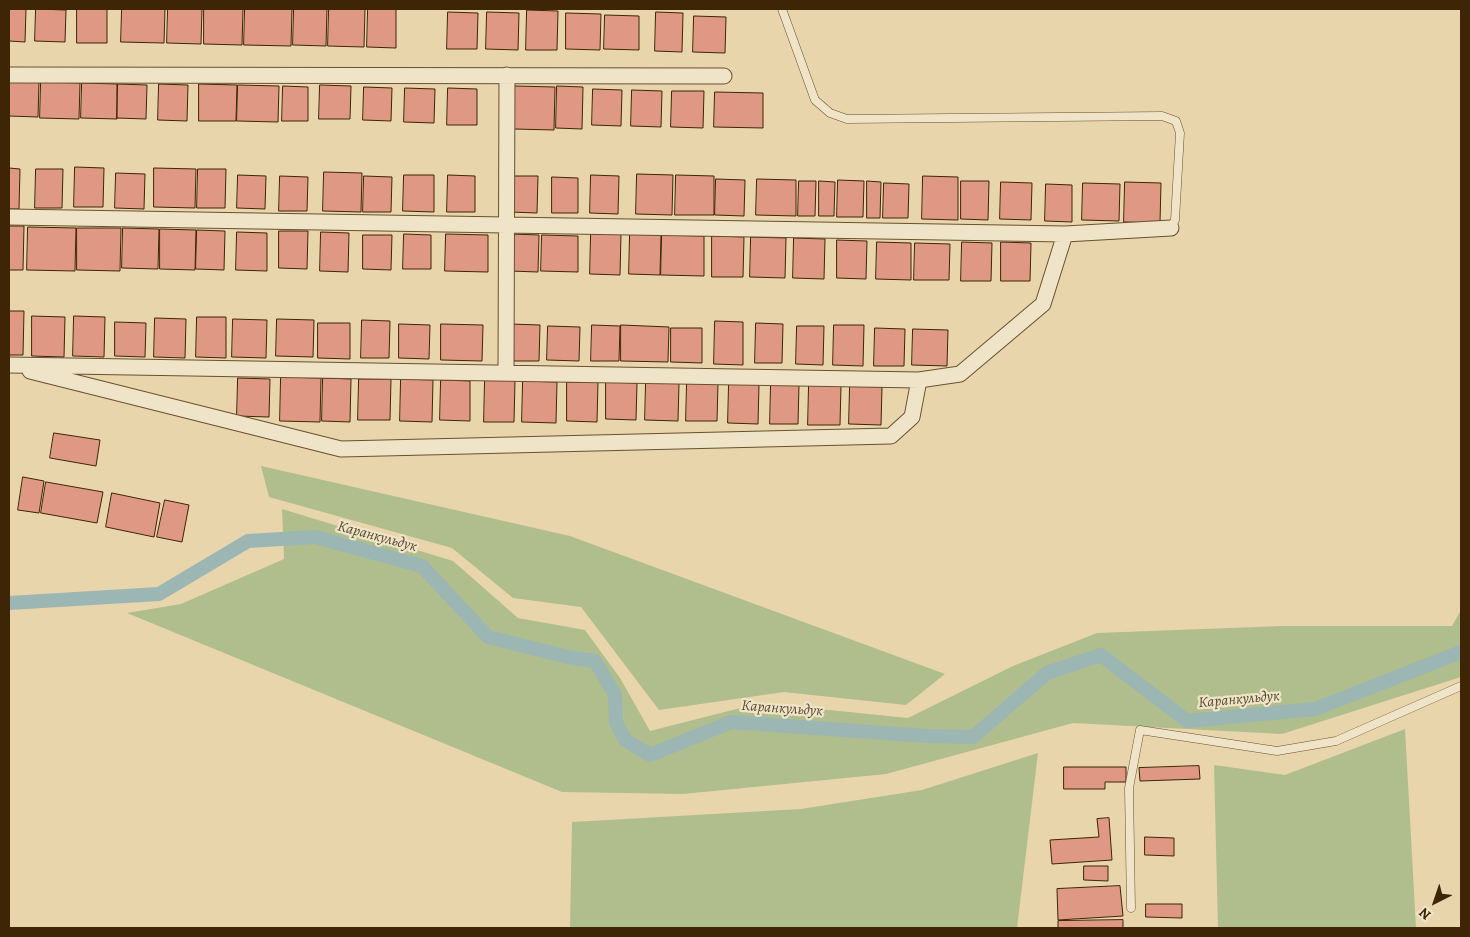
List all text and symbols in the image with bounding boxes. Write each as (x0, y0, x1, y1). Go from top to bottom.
water label: Каранкульдук (335, 518, 419, 556)
water label: Каранкульдук (1198, 687, 1280, 713)
water label: Каранкульдук (741, 697, 823, 721)
north arrow (1410, 877, 1460, 927)
text: N (1415, 903, 1435, 924)

